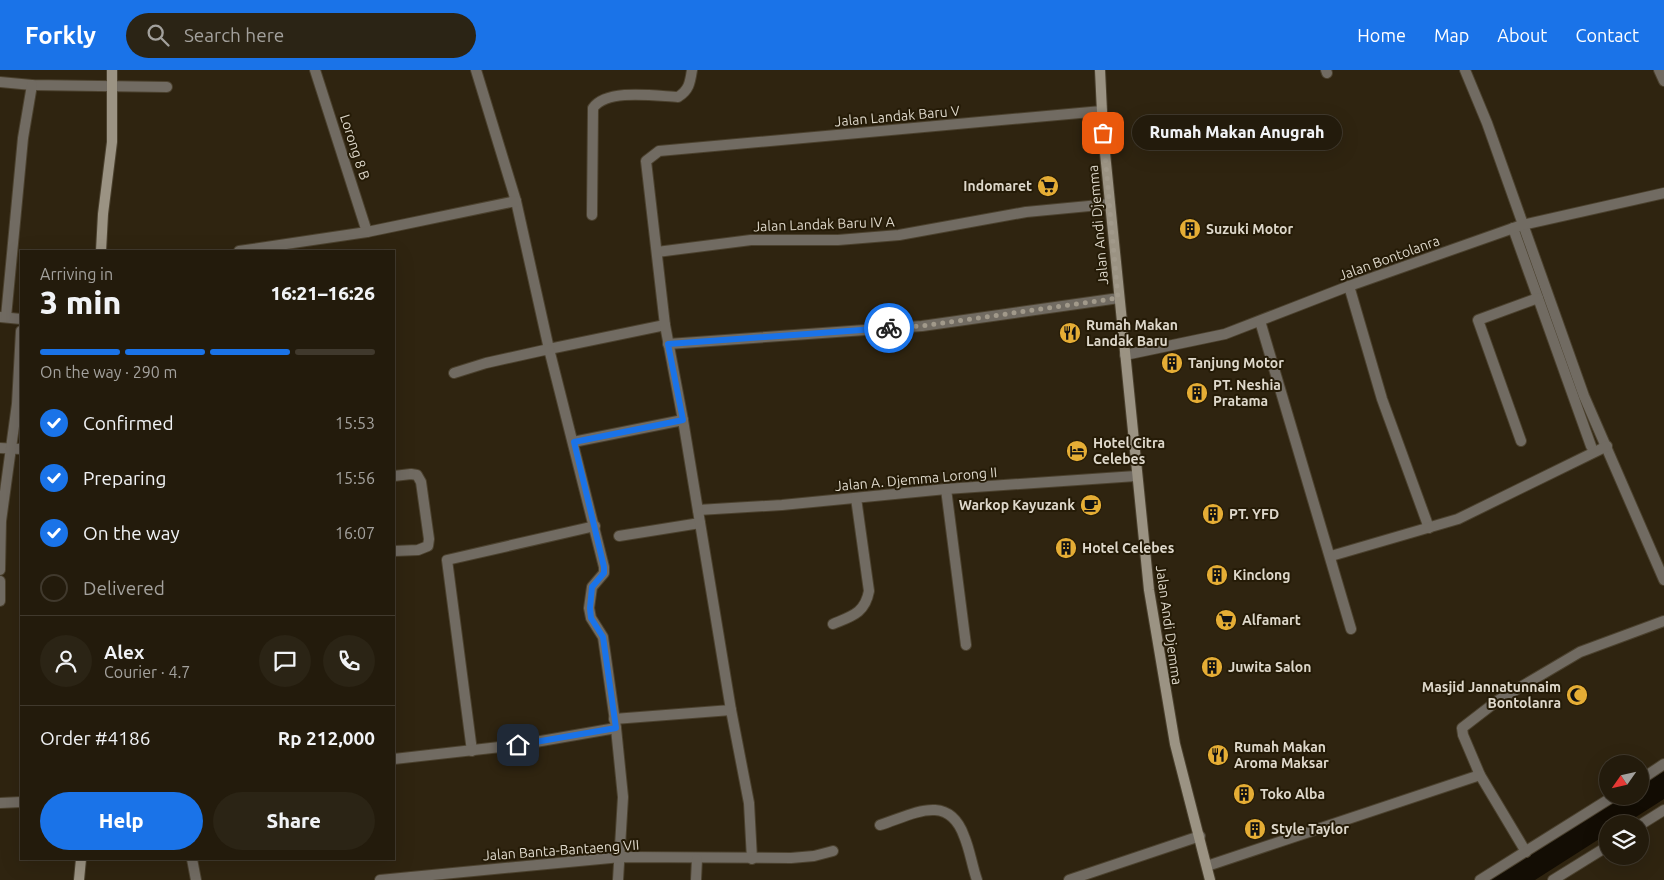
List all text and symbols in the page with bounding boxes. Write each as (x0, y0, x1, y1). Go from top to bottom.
search box (126, 13, 476, 58)
icon: search (144, 21, 172, 49)
text: Forkly (25, 22, 96, 49)
text: Search here (184, 24, 284, 46)
text: Home (1357, 25, 1406, 45)
text: Map (1434, 25, 1469, 45)
text: About (1497, 25, 1547, 45)
text: Contact (1575, 25, 1639, 45)
street label: Jalan Landak Baru V (834, 103, 960, 129)
street label: Lorong 8 B (337, 112, 373, 182)
pin (1082, 112, 1124, 154)
callout: Rumah Makan Anugrah (1133, 116, 1343, 150)
icon: bag (1089, 119, 1117, 147)
text: Rumah Makan Anugrah (1149, 123, 1325, 141)
street label: Jalan Andi Djemma (1085, 164, 1111, 286)
supermarket icon: Indomaret (1036, 174, 1060, 198)
place label: Indomaret (963, 178, 1032, 194)
street label: Jalan Landak Baru IV A (753, 214, 895, 234)
building icon: Suzuki Motor (1178, 217, 1202, 241)
place label: Suzuki Motor (1206, 221, 1293, 237)
street label: Jalan Bontolanra (1336, 232, 1442, 284)
text: Arriving in (40, 265, 113, 283)
text: 16:21–16:26 (270, 282, 375, 304)
text: 3 min (40, 284, 121, 320)
courier (864, 303, 914, 353)
icon: bike (875, 314, 903, 342)
place label: Rumah Makan Landak Baru (1086, 317, 1178, 349)
restaurant icon: Rumah Makan Landak Baru (1058, 321, 1082, 345)
building icon: Tanjung Motor (1160, 351, 1184, 375)
place label: Tanjung Motor (1188, 355, 1284, 371)
text: On the way · 290 m (40, 363, 177, 381)
place label: PT. Neshia Pratama (1213, 377, 1281, 409)
building icon: PT. Neshia Pratama (1185, 381, 1209, 405)
icon: check (40, 409, 68, 437)
text: Confirmed (83, 412, 174, 434)
text: 15:53 (335, 414, 375, 432)
place label: Hotel Citra Celebes (1093, 435, 1165, 467)
hotel icon: Hotel Citra Celebes (1065, 439, 1089, 463)
icon: check (40, 464, 68, 492)
street label: Jalan A. Djemma Lorong II (834, 464, 998, 494)
text: Preparing (83, 467, 167, 489)
text: 15:56 (335, 469, 375, 487)
cafe icon: Warkop Kayuzank (1079, 493, 1103, 517)
place label: Warkop Kayuzank (959, 497, 1075, 513)
building icon: PT. YFD (1201, 502, 1225, 526)
place label: PT. YFD (1229, 506, 1279, 522)
icon: check (40, 519, 68, 547)
text: On the way (83, 522, 180, 544)
text: 16:07 (335, 524, 375, 542)
building icon: Hotel Celebes (1054, 536, 1078, 560)
place label: Hotel Celebes (1082, 540, 1175, 556)
building icon: Kinclong (1205, 563, 1229, 587)
street label: Jalan Andi Djemma (1153, 564, 1185, 686)
place label: Kinclong (1233, 567, 1291, 583)
text: Delivered (83, 577, 165, 599)
supermarket icon: Alfamart (1214, 608, 1238, 632)
place label: Alfamart (1242, 612, 1301, 628)
button: person (40, 635, 92, 687)
button: chat (259, 635, 311, 687)
button: phone (323, 635, 375, 687)
text: Alex (104, 641, 144, 663)
building icon: Juwita Salon (1200, 655, 1224, 679)
place label: Juwita Salon (1228, 659, 1311, 675)
text: Courier · 4.7 (104, 663, 190, 681)
place label: Masjid Jannatunnaim Bontolanra (1422, 679, 1561, 711)
mosque icon: Masjid Jannatunnaim Bontolanra (1565, 683, 1589, 707)
pin (497, 724, 539, 766)
text: Order #4186 (40, 727, 150, 749)
text: Rp 212,000 (278, 727, 375, 749)
icon: home (504, 731, 532, 759)
place label: Rumah Makan Aroma Maksar (1234, 739, 1329, 771)
restaurant icon: Rumah Makan Aroma Maksar (1206, 743, 1230, 767)
north arrow (1599, 755, 1649, 805)
map controls (1599, 755, 1649, 865)
building icon: Toko Alba (1232, 782, 1256, 806)
place label: Toko Alba (1260, 786, 1325, 802)
button: Help (40, 792, 203, 850)
button: Share (213, 792, 375, 850)
button: layers (1599, 815, 1649, 865)
building icon: Style Taylor (1243, 817, 1267, 841)
place label: Style Taylor (1271, 821, 1349, 837)
street label: Jalan Banta-Bantaeng VII (482, 837, 640, 863)

